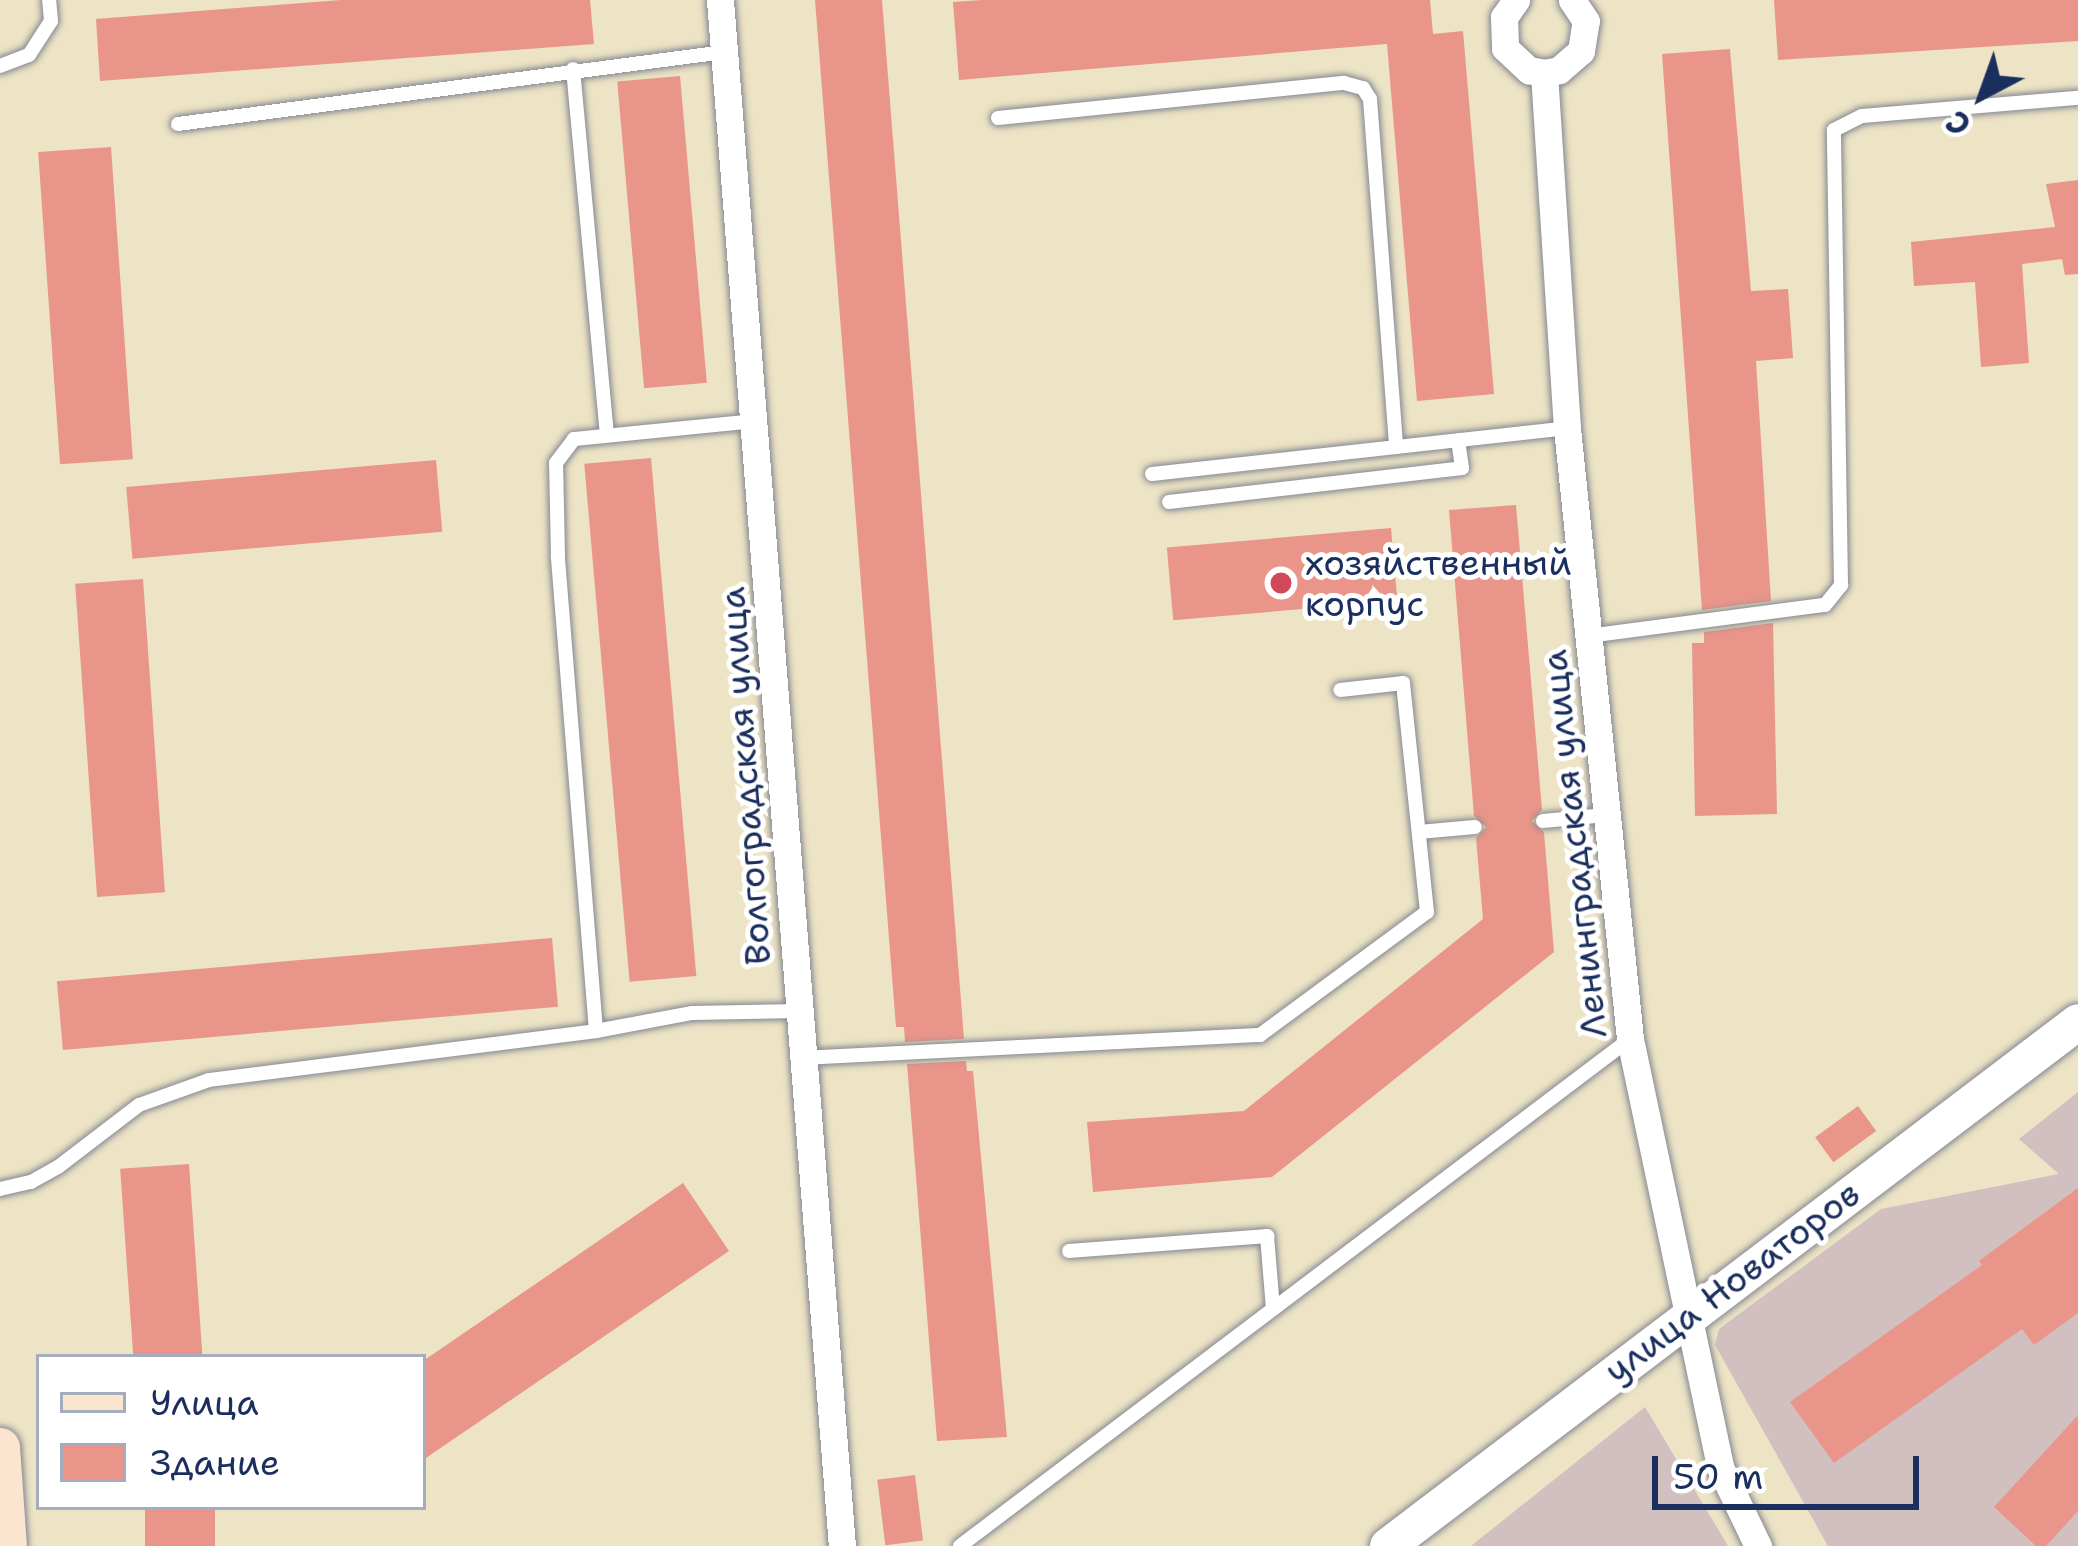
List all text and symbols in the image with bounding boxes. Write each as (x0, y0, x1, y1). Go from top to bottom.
north arrow (1922, 36, 2042, 156)
text: С (1936, 100, 1980, 147)
place label: хозяйственный корпус (1305, 540, 1572, 625)
marker: хозяйственный корпус (1268, 570, 1294, 596)
street label: Волгоградская улица (710, 585, 780, 967)
street label: Ленинградская улица (1532, 648, 1616, 1040)
street label: улица Новаторов (1596, 1172, 1868, 1392)
legend (36, 1354, 426, 1510)
text: Улица (150, 1378, 259, 1427)
scale bar (1658, 1432, 1925, 1506)
text: Здание (150, 1438, 280, 1487)
text: 50 m (1673, 1452, 1763, 1501)

